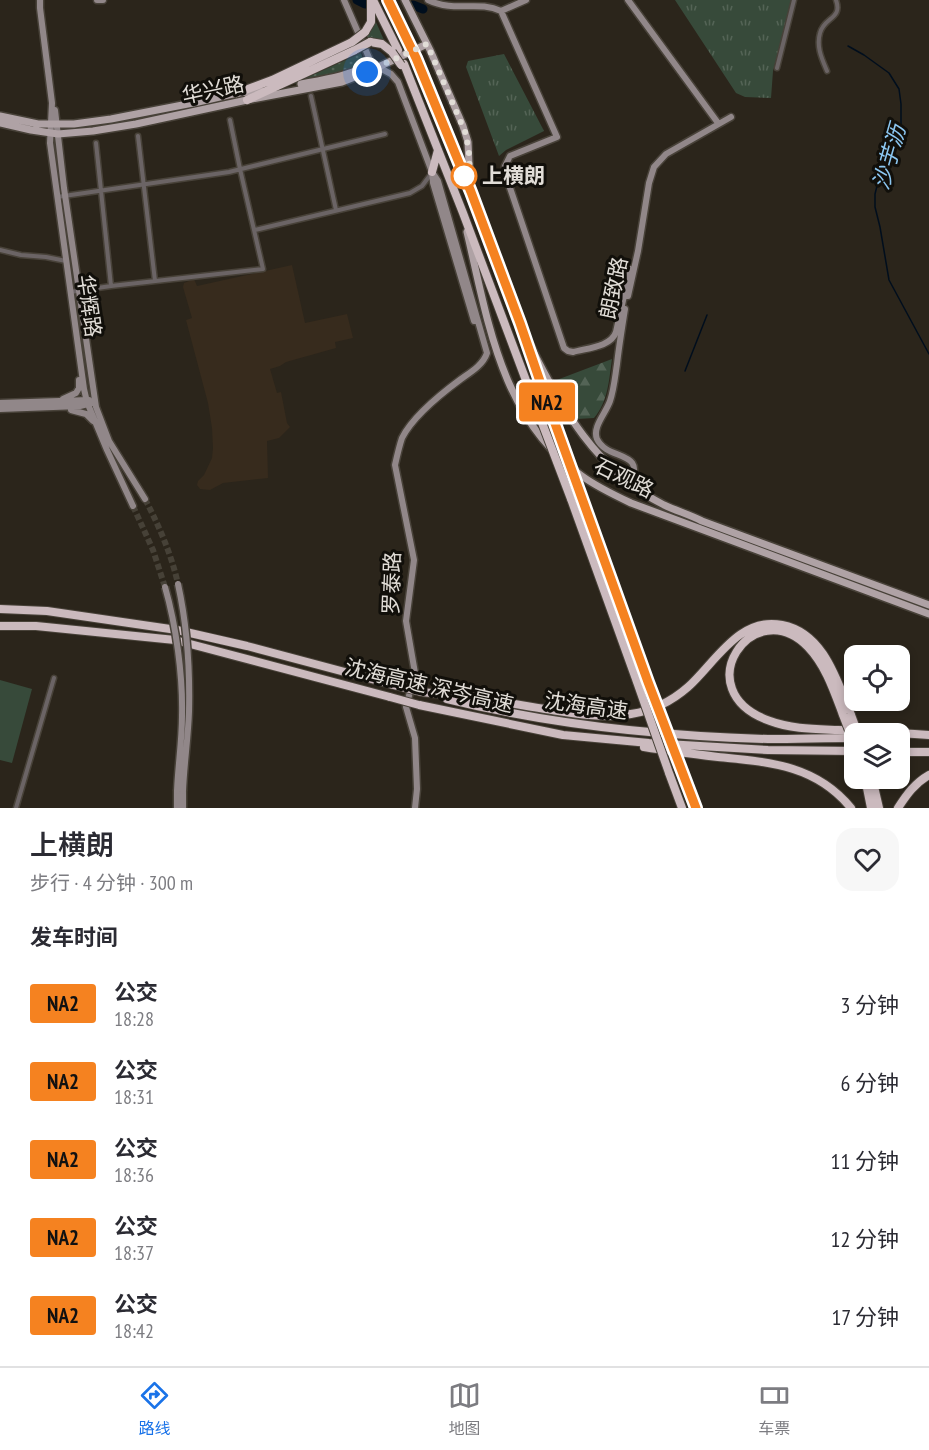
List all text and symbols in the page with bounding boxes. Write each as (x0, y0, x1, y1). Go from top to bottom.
your location (352, 57, 382, 87)
street label: 华兴路 (179, 70, 247, 109)
water label: 沙芋沥 (866, 118, 913, 193)
place label: 上横朗 (482, 162, 545, 189)
marker: 上横朗 (451, 163, 477, 189)
street label: 朗致路 (594, 254, 633, 322)
street label: 华辉路 (72, 273, 107, 339)
line badge: NA2 (512, 382, 582, 422)
text: NA2 (531, 389, 563, 416)
street label: 石观路 (590, 452, 658, 503)
street label: 罗泰路 (377, 551, 406, 615)
map controls (844, 645, 910, 789)
button: locate (844, 645, 910, 711)
street label: 沈海高速 深岑高速 (342, 653, 516, 718)
street label: 沈海高速 (543, 686, 630, 725)
button: layers (844, 723, 910, 789)
text: 上横朗 (30, 826, 114, 863)
button: heart (836, 828, 899, 891)
text: 步行 · 4 分钟 · 300 m (30, 870, 193, 896)
text: 发车时间 (30, 923, 118, 951)
text: 公交 (114, 978, 158, 1006)
text: NA2 (47, 990, 79, 1017)
text: 3 分钟 (840, 991, 899, 1019)
text: 18:28 (114, 1006, 154, 1032)
text: 公交 (114, 1056, 158, 1084)
text: NA2 (47, 1068, 79, 1095)
text: 6 分钟 (840, 1069, 899, 1097)
text: 18:31 (114, 1084, 154, 1110)
text: 公交 (114, 1134, 158, 1162)
text: NA2 (47, 1146, 79, 1173)
text: 11 分钟 (831, 1147, 899, 1175)
text: 18:36 (114, 1162, 154, 1188)
text: 公交 (114, 1212, 158, 1240)
text: NA2 (47, 1224, 79, 1251)
text: 12 分钟 (831, 1225, 899, 1253)
text: 18:37 (114, 1240, 154, 1266)
text: 公交 (114, 1290, 158, 1318)
text: NA2 (47, 1302, 79, 1329)
text: 17 分钟 (831, 1303, 899, 1331)
text: 18:42 (114, 1318, 154, 1344)
tab: 路线 (138, 1379, 171, 1439)
tab: 地图 (448, 1379, 481, 1439)
tab: 车票 (758, 1379, 791, 1439)

